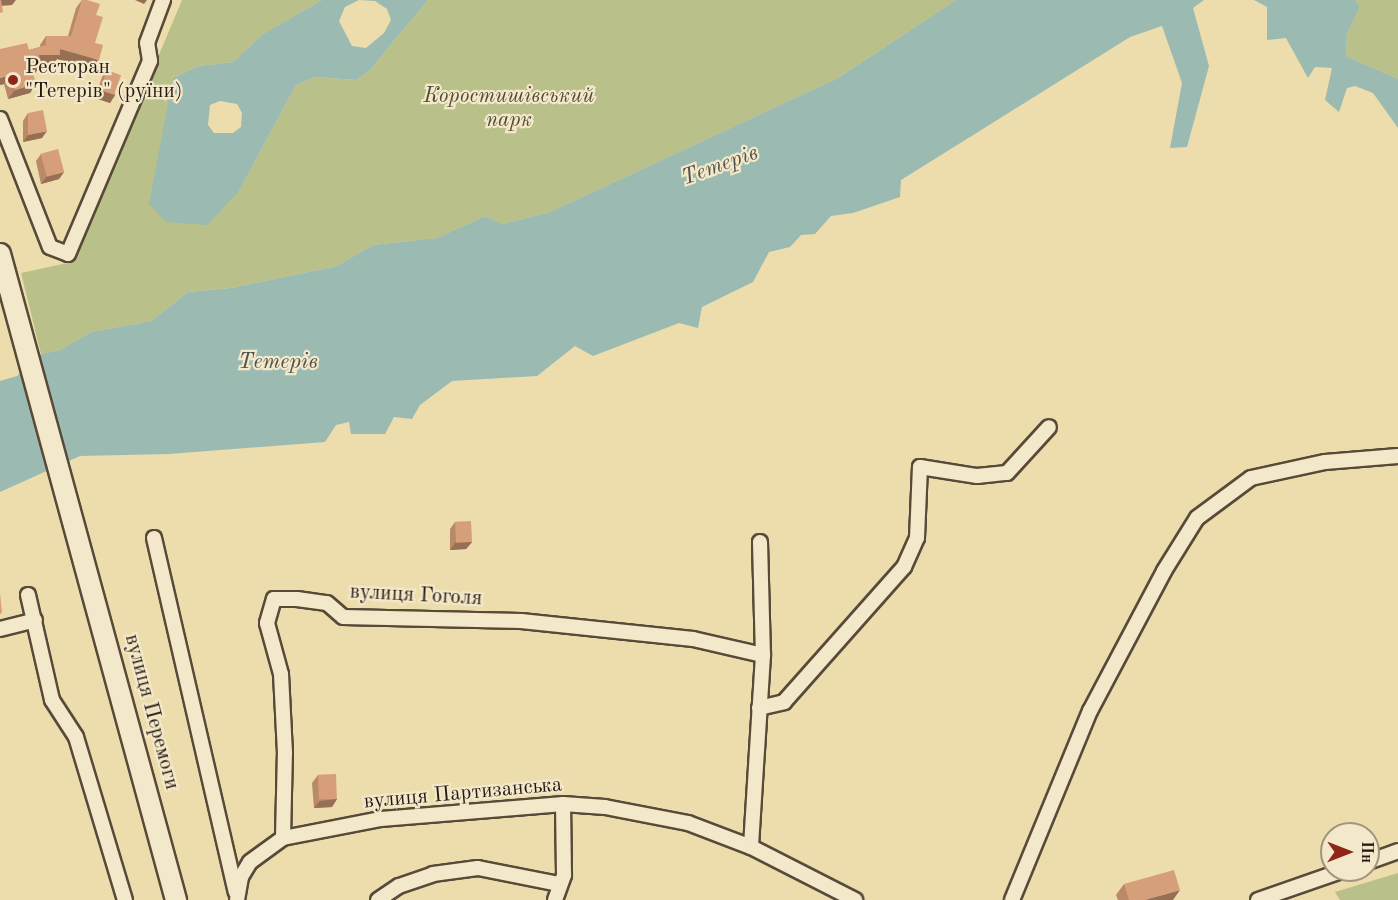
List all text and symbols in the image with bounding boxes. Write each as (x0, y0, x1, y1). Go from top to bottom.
place label: Ресторан "Тетерів" (руїни) (25, 55, 183, 105)
marker: Ресторан "Тетерів" (руїни) (6, 73, 20, 87)
park label: Коростишівський парк (424, 84, 594, 134)
water label: Тетерів (678, 140, 762, 192)
water label: Тетерів (238, 350, 318, 376)
street label: вулиця Гоголя (349, 580, 483, 612)
street label: вулиця Перемоги (118, 631, 184, 793)
street label: вулиця Партизанська (363, 773, 563, 815)
north arrow (1320, 822, 1380, 882)
text: Пн (1358, 841, 1374, 863)

